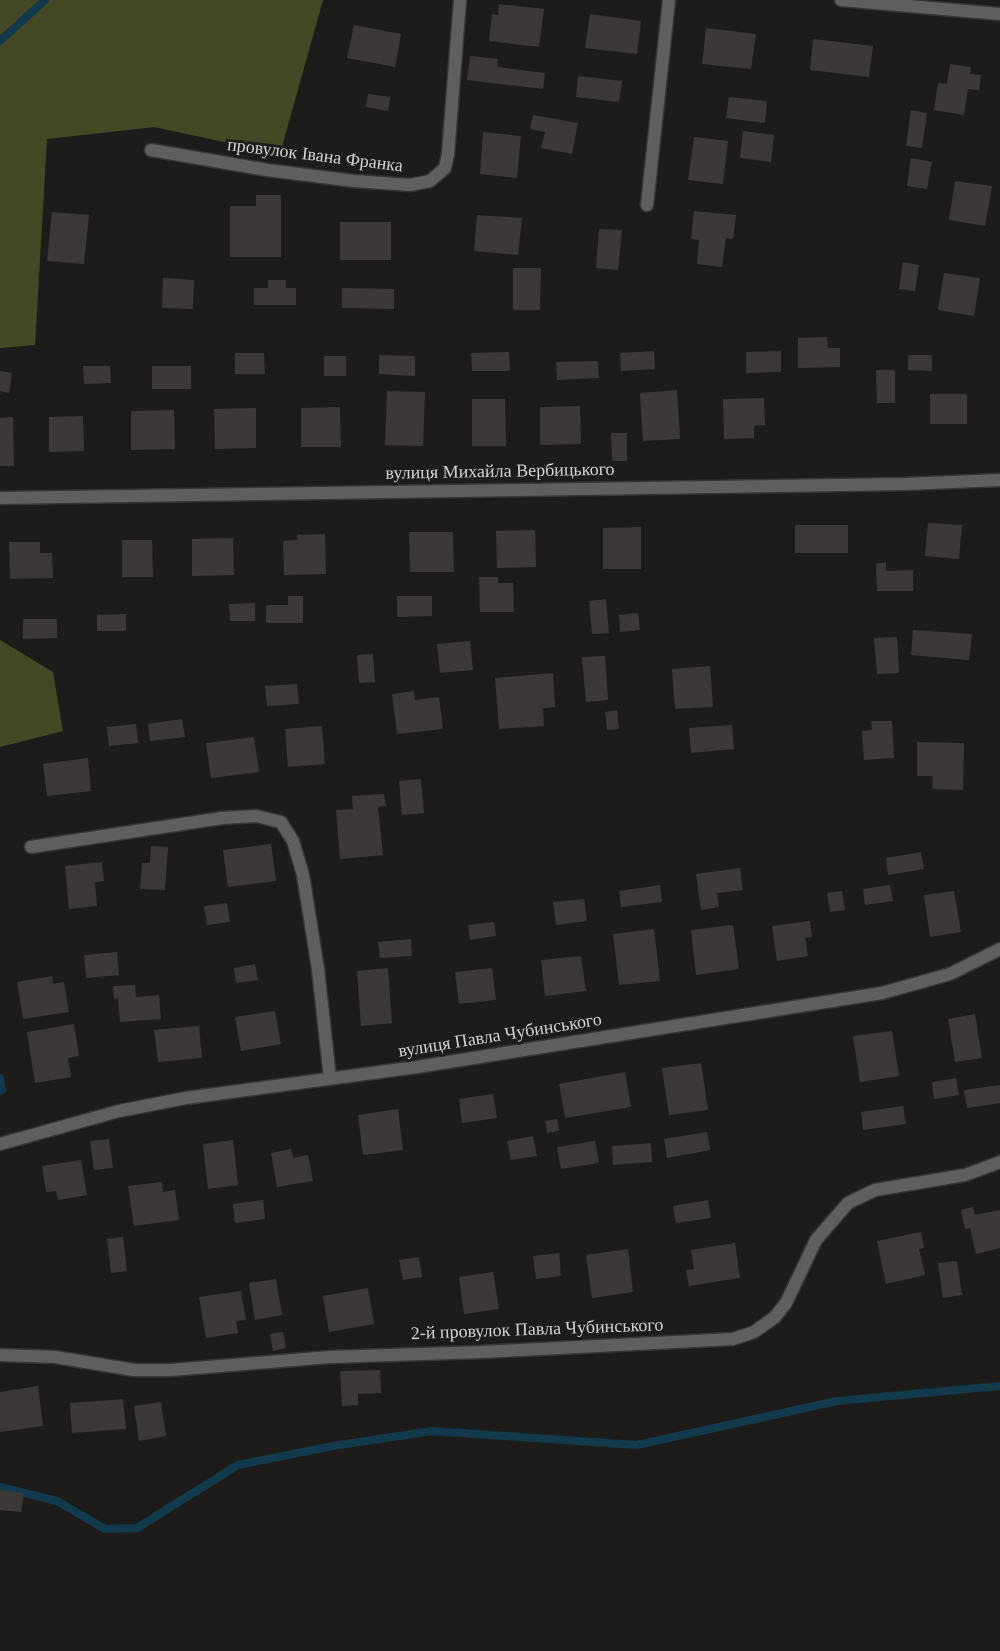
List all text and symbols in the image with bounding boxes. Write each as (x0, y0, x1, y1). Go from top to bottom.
street label: провулок Івана Франка (226, 135, 404, 177)
street label: вулиця Михайла Вербицького (385, 459, 615, 485)
street label: вулиця Павла Чубинського (397, 1009, 603, 1063)
street label: 2-й провулок Павла Чубинського (410, 1315, 664, 1345)

